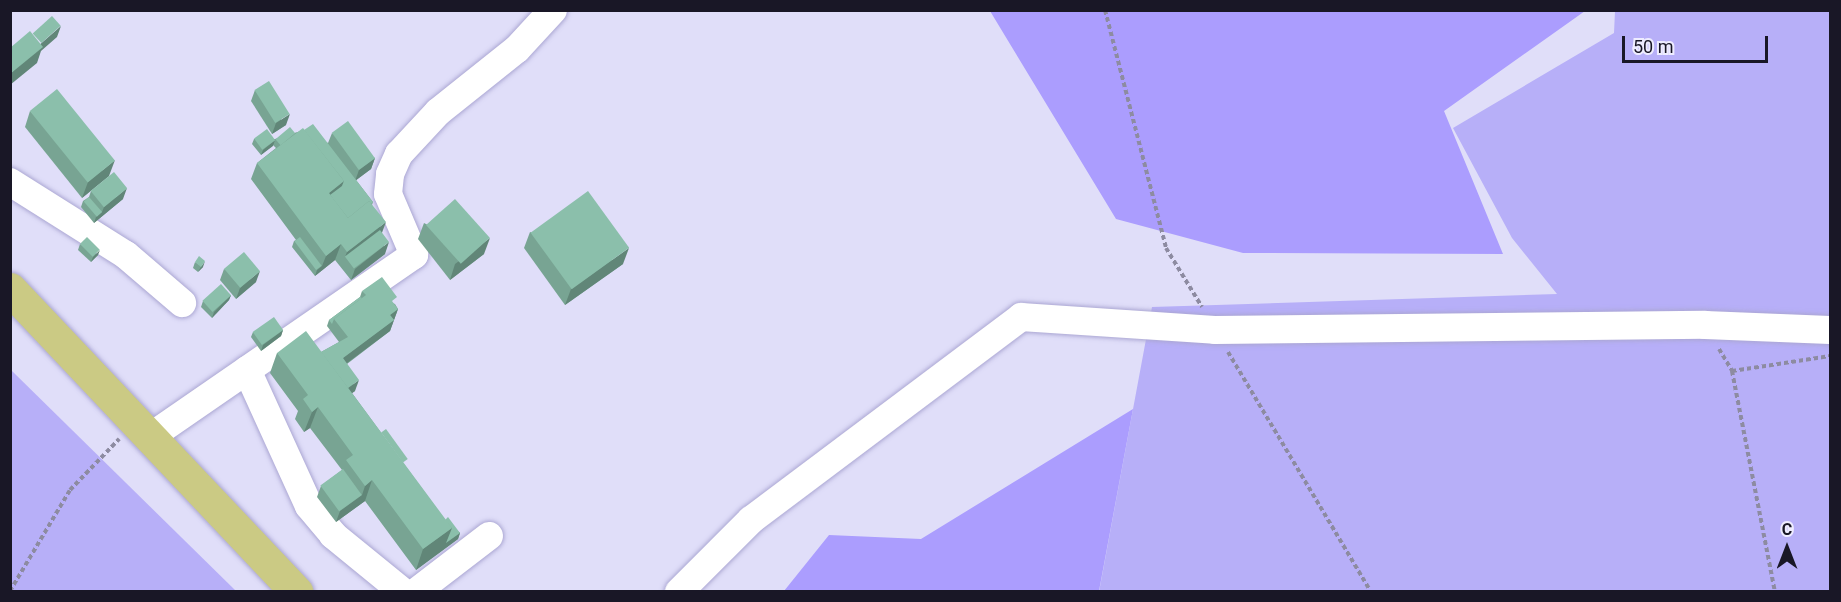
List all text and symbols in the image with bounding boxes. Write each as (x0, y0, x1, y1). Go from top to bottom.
scale bar (1625, 24, 1770, 62)
text: 50 m (1633, 36, 1673, 57)
north arrow (1757, 518, 1817, 578)
text: С (1782, 520, 1792, 539)

